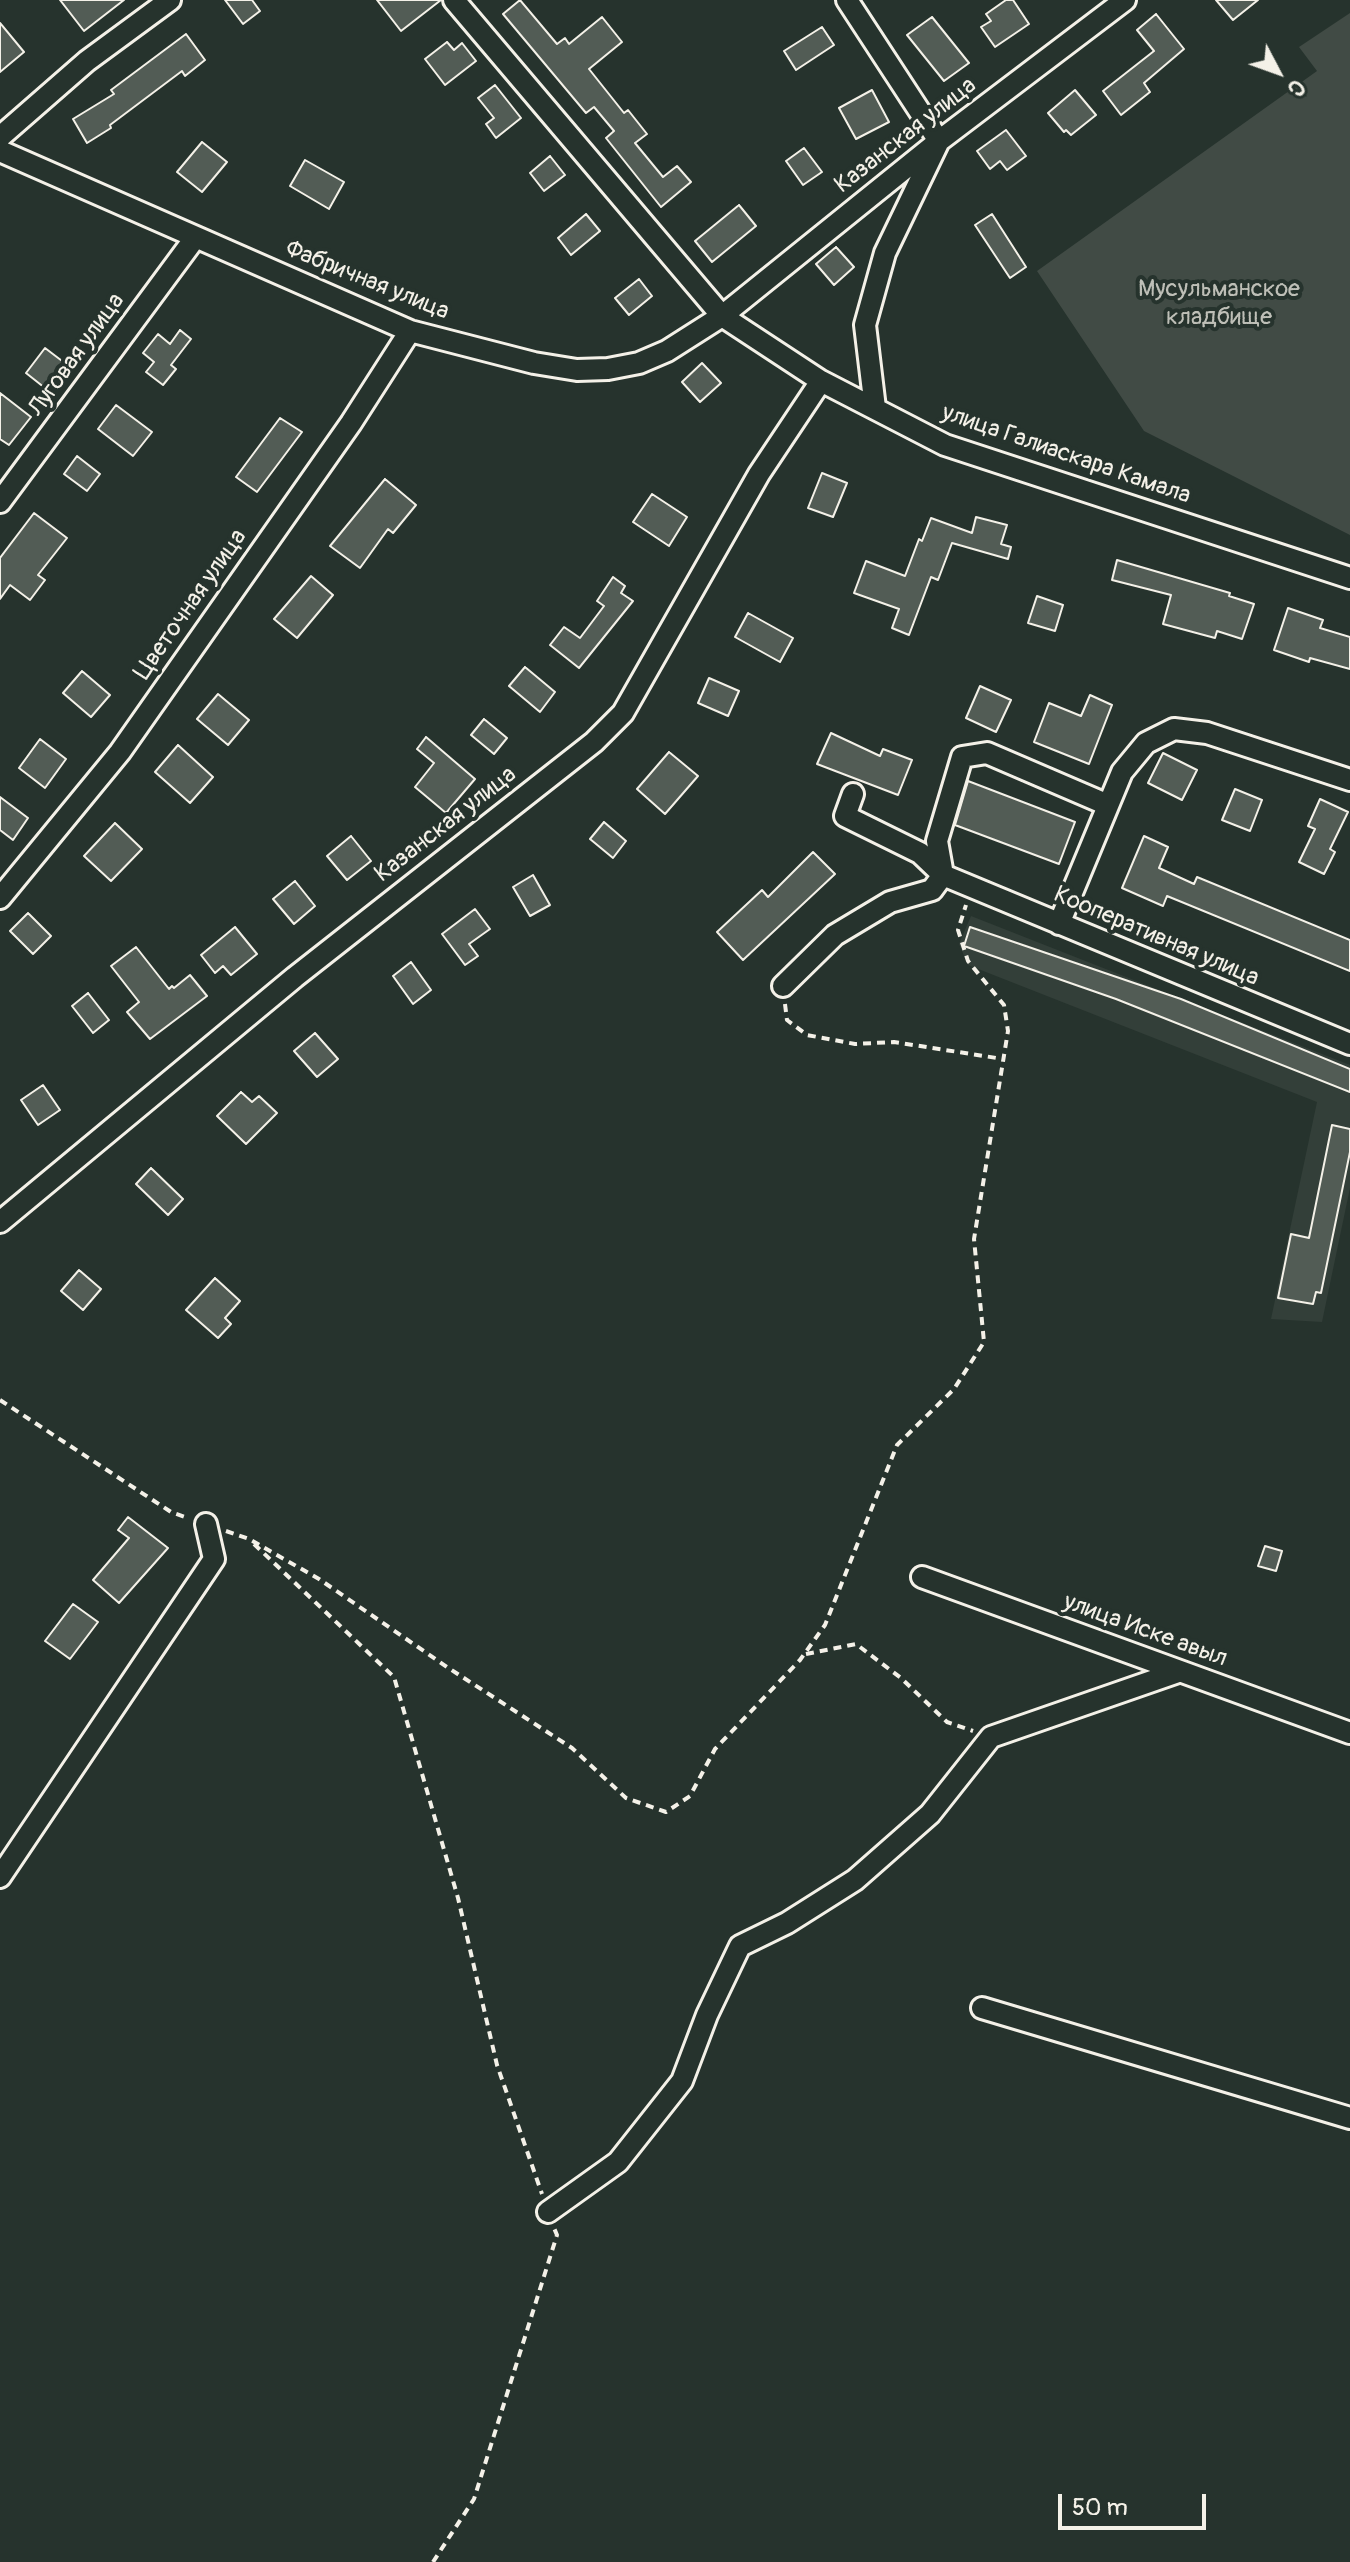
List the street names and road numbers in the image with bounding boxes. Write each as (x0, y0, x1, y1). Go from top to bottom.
street label: Казанская улица (830, 72, 982, 200)
street label: Фабричная улица (281, 235, 453, 327)
street label: Луговая улица (23, 288, 131, 422)
street label: улица Галиаскара Камала (938, 399, 1194, 511)
street label: Цветочная улица (128, 524, 254, 686)
street label: Казанская улица (370, 761, 522, 889)
street label: Кооперативная улица (1049, 881, 1263, 993)
street label: улица Иске авыл (1059, 1588, 1231, 1674)

